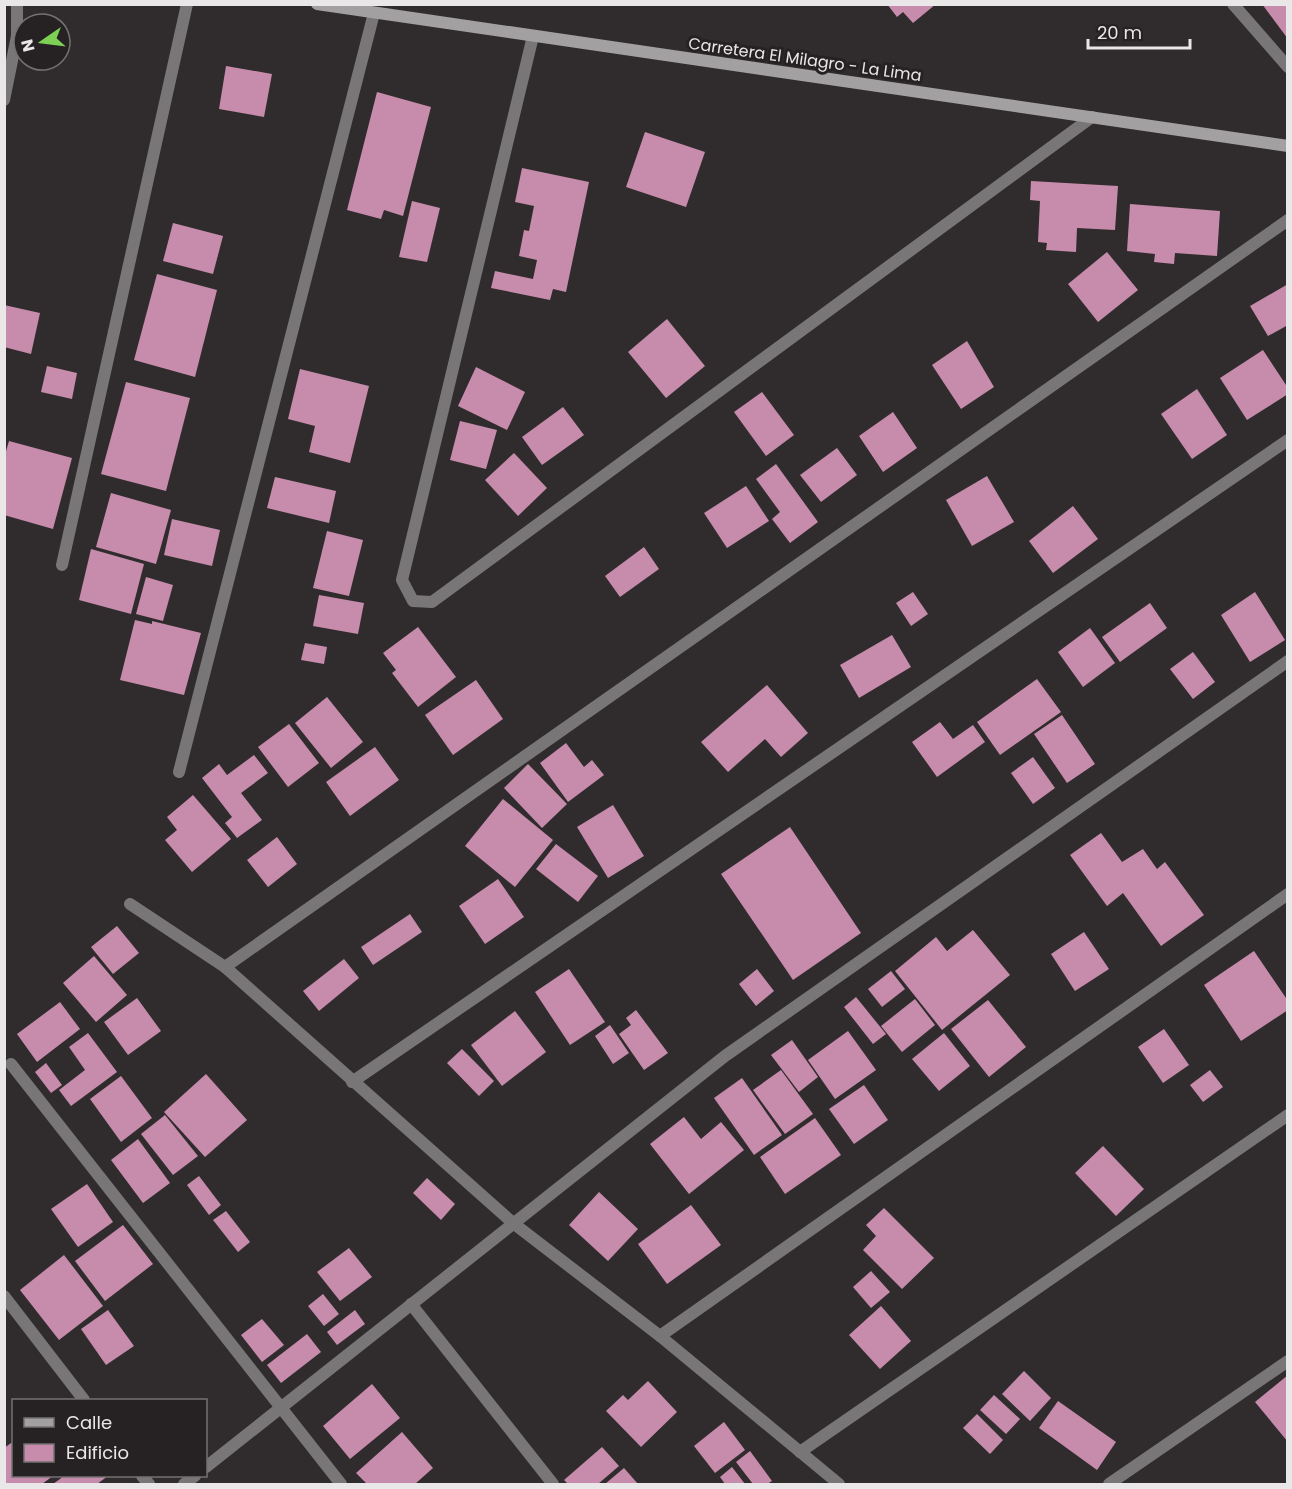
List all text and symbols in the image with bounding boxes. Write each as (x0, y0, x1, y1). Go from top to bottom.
north arrow (12, 12, 72, 72)
scale bar (1088, 12, 1190, 50)
text: 20 m (1097, 20, 1142, 45)
street label: Carretera El Milagro - La Lima (687, 32, 923, 87)
text: N (15, 37, 41, 54)
legend (12, 1399, 207, 1477)
text: Calle (66, 1410, 112, 1435)
text: Edificio (66, 1440, 129, 1465)

